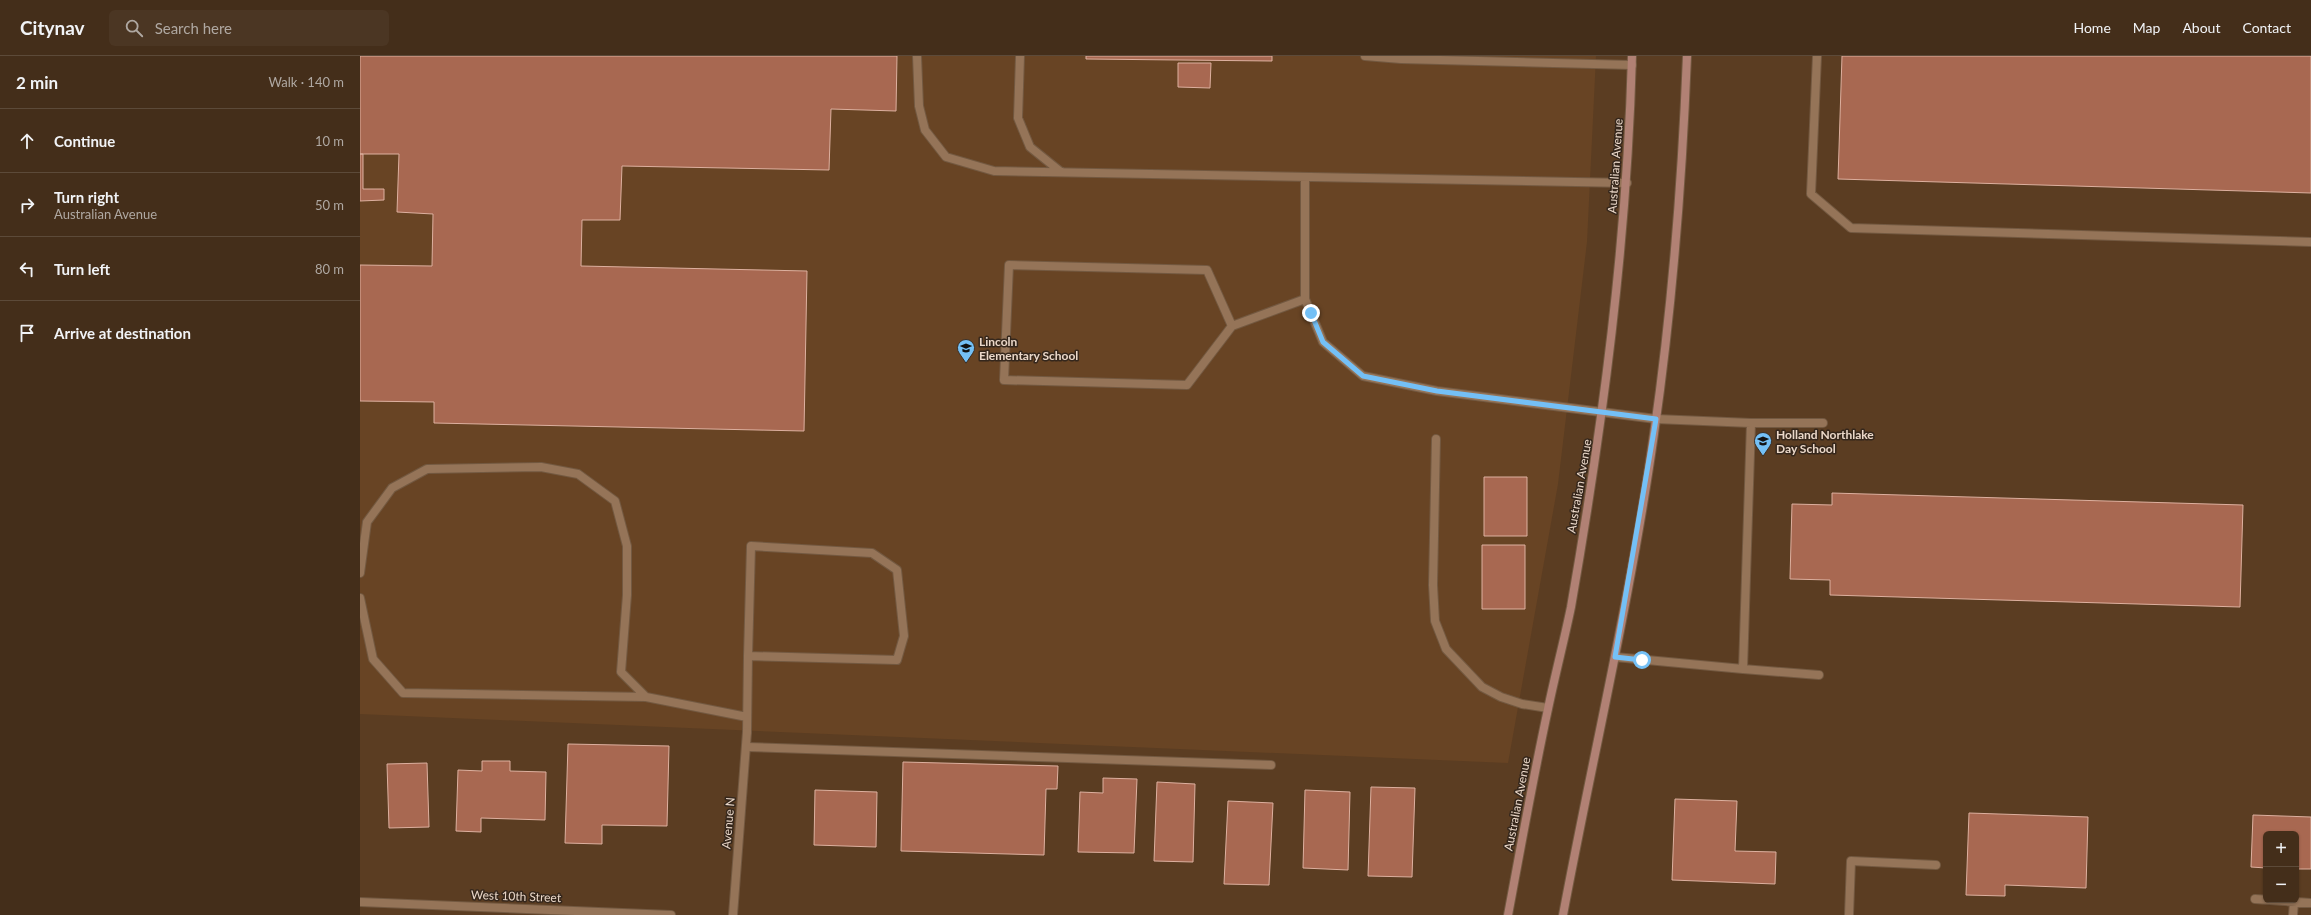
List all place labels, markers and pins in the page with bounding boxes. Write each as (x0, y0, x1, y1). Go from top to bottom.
place label: Lincoln Elementary School (979, 334, 1078, 363)
school or university icon: Lincoln Elementary School (956, 338, 976, 363)
place label: Holland Northlake Day School (1776, 427, 1874, 456)
school or university icon: Holland Northlake Day School (1753, 431, 1773, 456)

